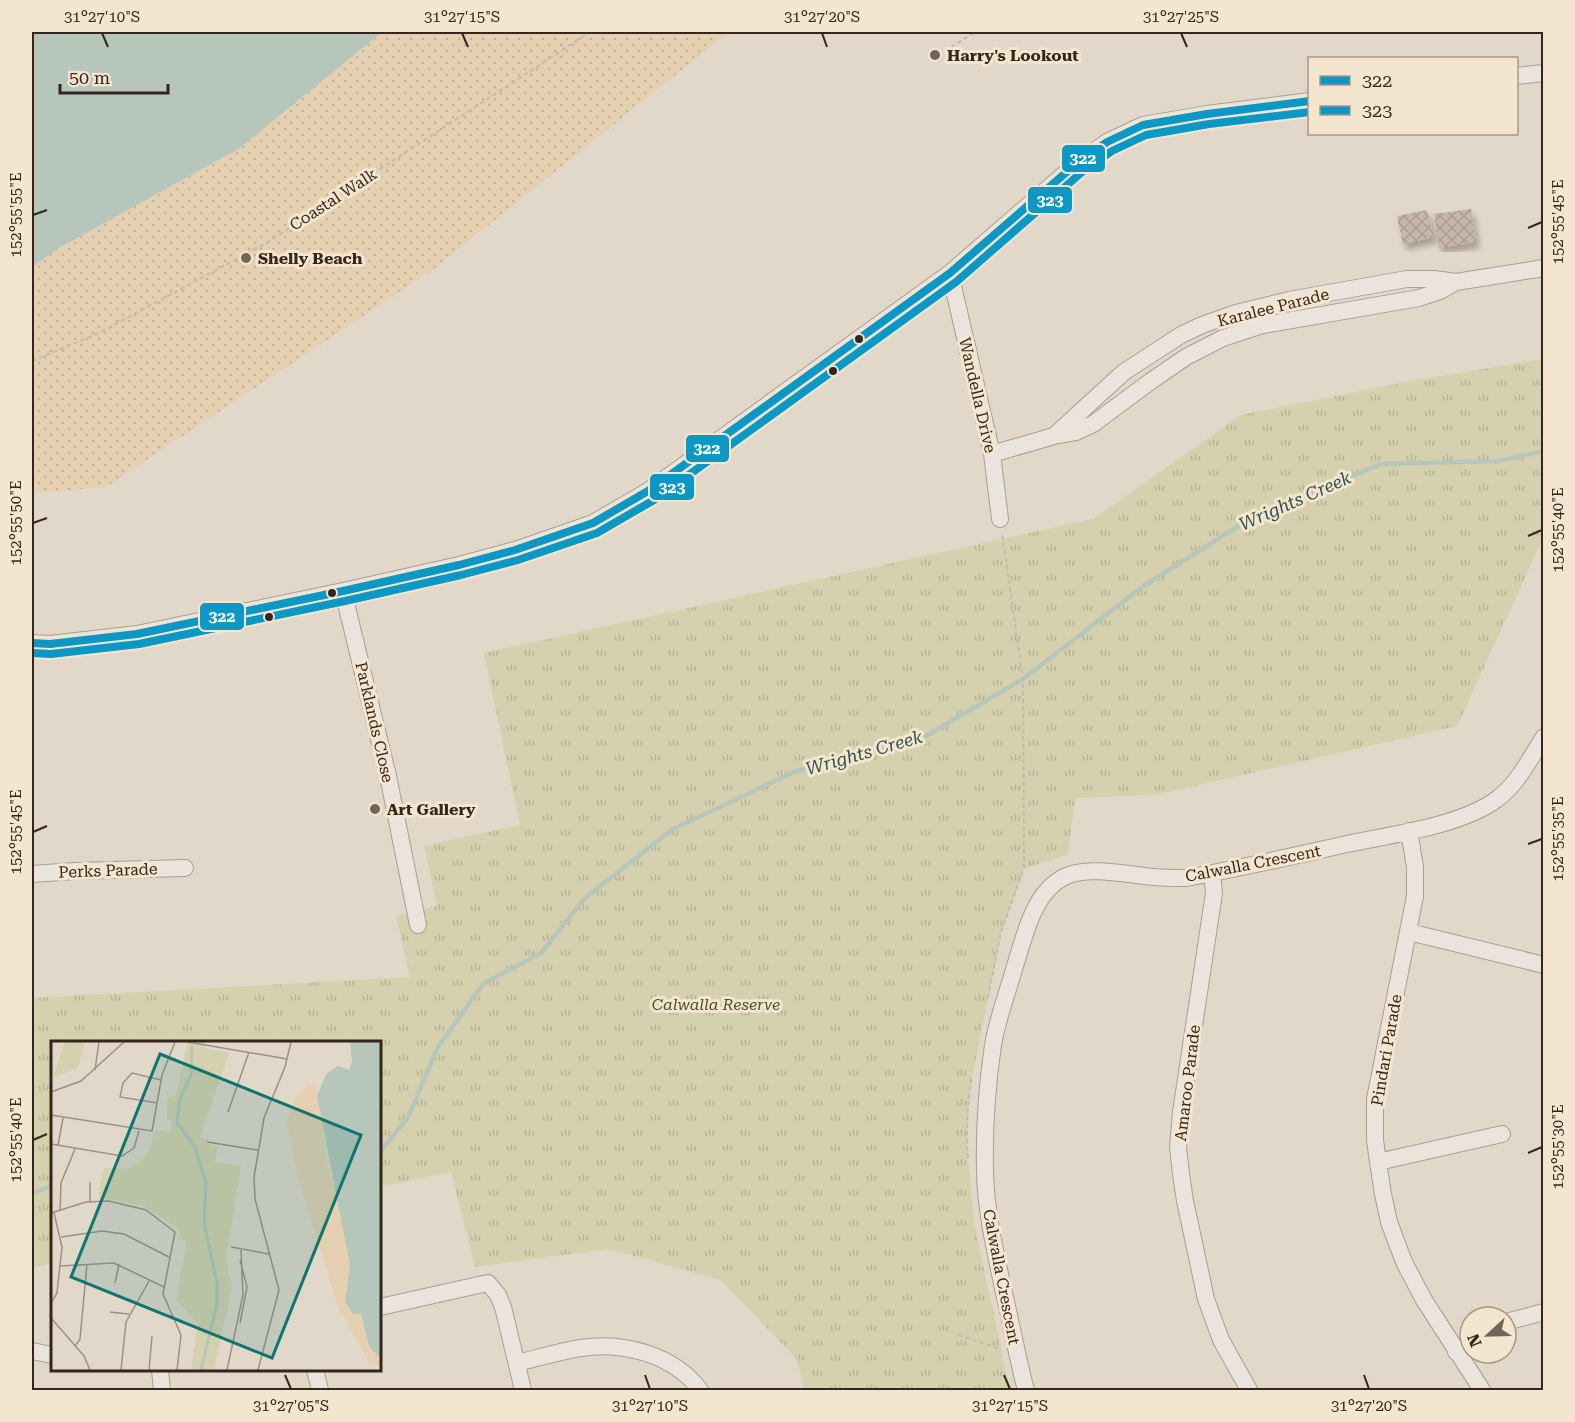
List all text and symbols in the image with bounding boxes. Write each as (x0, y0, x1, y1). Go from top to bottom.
text: 31°27'10"S (64, 8, 140, 26)
text: 31°27'15"S (424, 8, 500, 26)
text: 31°27'20"S (784, 8, 860, 26)
text: 31°27'25"S (1143, 8, 1219, 26)
place label: Harry's Lookout (947, 46, 1079, 65)
marker: Harry's Lookout (928, 48, 942, 62)
scale bar (60, 57, 168, 95)
legend (1308, 57, 1518, 135)
text: 50 m (69, 67, 110, 88)
text: 322 (1362, 70, 1392, 91)
text: 323 (1362, 100, 1392, 121)
line badge: 322 (1061, 144, 1106, 173)
text: 322 (1070, 149, 1096, 168)
street label: Coastal Walk (286, 164, 381, 235)
text: 152°55'55"E (7, 172, 25, 258)
text: 152°55'45"E (1549, 179, 1567, 265)
line badge: 323 (1027, 186, 1073, 214)
text: 323 (1037, 191, 1063, 210)
place label: Shelly Beach (258, 249, 363, 268)
marker: Shelly Beach (239, 251, 253, 265)
street label: Karalee Parade (1215, 284, 1331, 331)
unlabelled marker (853, 333, 865, 345)
street label: Wandella Drive (955, 336, 1000, 455)
unlabelled marker (827, 365, 839, 377)
line badge: 322 (685, 434, 730, 463)
text: 322 (694, 439, 720, 458)
water label: Wrights Creek (1235, 466, 1354, 535)
line badge: 323 (649, 473, 695, 501)
text: 323 (659, 478, 685, 497)
text: 152°55'50"E (7, 480, 25, 566)
text: 152°55'40"E (1549, 487, 1567, 573)
unlabelled marker (326, 587, 338, 599)
line badge: 322 (199, 602, 245, 631)
text: 322 (209, 607, 235, 626)
unlabelled marker (263, 611, 275, 623)
street label: Parklands Close (351, 660, 398, 784)
water label: Wrights Creek (803, 726, 925, 779)
text: 152°55'45"E (7, 789, 25, 875)
text: 152°55'35"E (1549, 796, 1567, 882)
place label: Art Gallery (387, 800, 476, 819)
marker: Art Gallery (368, 802, 382, 816)
street label: Calwalla Crescent (1184, 841, 1322, 886)
street label: Perks Parade (58, 859, 158, 882)
street label: Pindari Parade (1367, 993, 1406, 1107)
park label: Calwalla Reserve (652, 995, 780, 1014)
street label: Amaroo Parade (1171, 1024, 1204, 1142)
inset map (51, 1041, 381, 1371)
text: 152°55'40"E (7, 1097, 25, 1183)
text: 152°55'30"E (1549, 1104, 1567, 1190)
street label: Calwalla Crescent (979, 1208, 1024, 1346)
north arrow (1458, 1305, 1518, 1365)
text: N (1463, 1331, 1486, 1350)
text: 31°27'05"S (253, 1397, 329, 1415)
text: 31°27'10"S (612, 1397, 688, 1415)
text: 31°27'15"S (972, 1397, 1048, 1415)
text: 31°27'20"S (1331, 1397, 1407, 1415)

